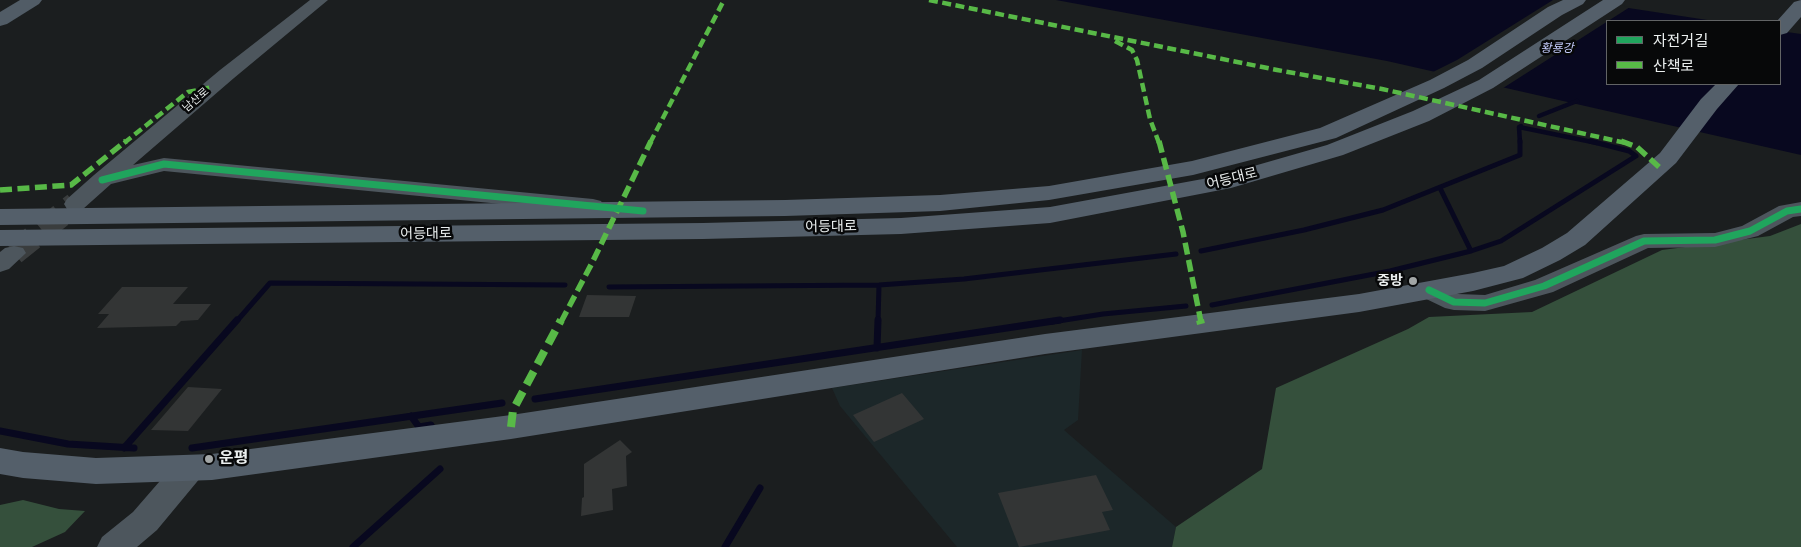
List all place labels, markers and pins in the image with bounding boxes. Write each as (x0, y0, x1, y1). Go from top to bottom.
place label: 중방 (1377, 273, 1403, 289)
marker: 중방 (1407, 275, 1419, 287)
place label: 운평 (219, 449, 248, 469)
marker: 운평 (203, 453, 215, 465)

